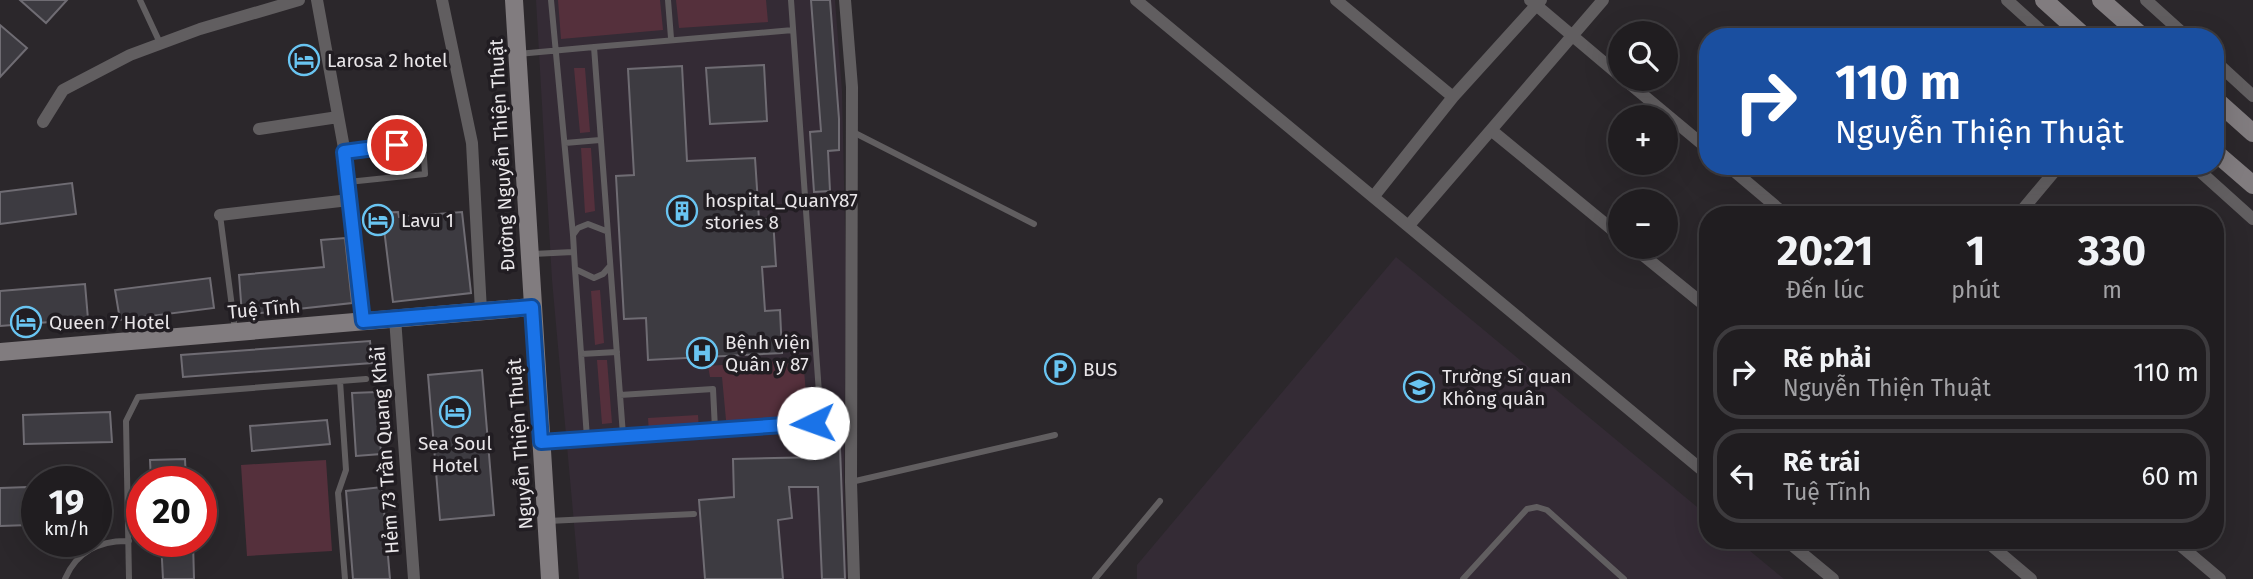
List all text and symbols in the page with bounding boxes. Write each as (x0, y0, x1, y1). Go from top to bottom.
map controls (1608, 21, 1678, 259)
button: search (1608, 21, 1678, 91)
street label: Đường Nguyễn Thiện Thuật (484, 38, 520, 272)
hotel icon: Larosa 2 hotel (287, 43, 321, 77)
place label: Larosa 2 hotel (327, 49, 448, 72)
text: 110 m (1835, 53, 1961, 112)
icon: right (1720, 56, 1811, 147)
button: + (1608, 105, 1678, 175)
text: Nguyễn Thiện Thuật (1835, 113, 2124, 151)
pin (367, 115, 427, 175)
icon: arrive (378, 126, 416, 164)
place label: hospital_QuanY87 stories 8 (705, 189, 858, 234)
button: − (1608, 189, 1678, 259)
building icon: hospital_QuanY87 stories 8 (665, 194, 699, 228)
hotel icon: Lavu 1 (361, 203, 395, 237)
place label: Lavu 1 (401, 209, 454, 232)
text: 20:21 (1777, 226, 1873, 276)
text: 1 (1966, 226, 1985, 276)
text: 330 (2078, 226, 2146, 276)
text: Đến lúc (1786, 276, 1864, 304)
text: phút (1951, 276, 2000, 304)
text: m (2102, 276, 2122, 304)
street label: Tuệ Tĩnh (227, 294, 301, 324)
hotel icon: Queen 7 Hotel (9, 305, 43, 339)
place label: Queen 7 Hotel (49, 311, 170, 334)
place label: Bệnh viện Quân y 87 (725, 331, 810, 376)
hospital icon: Bệnh viện Quân y 87 (685, 336, 719, 370)
text: Rẽ phải (1783, 343, 1871, 374)
street label: Hẻm 73 Trần Quang Khải (366, 345, 404, 555)
parking icon: BUS (1043, 352, 1077, 386)
icon: right (1724, 353, 1762, 391)
street label: Nguyễn Thiện Thuật (503, 357, 537, 530)
text: 110 m (2133, 357, 2199, 388)
place label: BUS (1083, 358, 1117, 381)
place label: Trường Sĩ quan Không quân (1442, 365, 1572, 410)
school or university icon: Trường Sĩ quan Không quân (1402, 370, 1436, 404)
text: Nguyễn Thiện Thuật (1783, 374, 1991, 402)
position arrow (776, 386, 850, 460)
hotel icon: Sea Soul Hotel (438, 395, 472, 429)
place label: Sea Soul Hotel (418, 432, 492, 477)
text: Rẽ trái (1783, 447, 1860, 478)
icon: left (1724, 457, 1762, 495)
text: 60 m (2141, 461, 2199, 492)
speed limit sign: 20 (126, 466, 217, 557)
text: Tuệ Tĩnh (1783, 478, 1871, 506)
text: 19 (49, 481, 84, 523)
text: km/h (44, 518, 89, 540)

